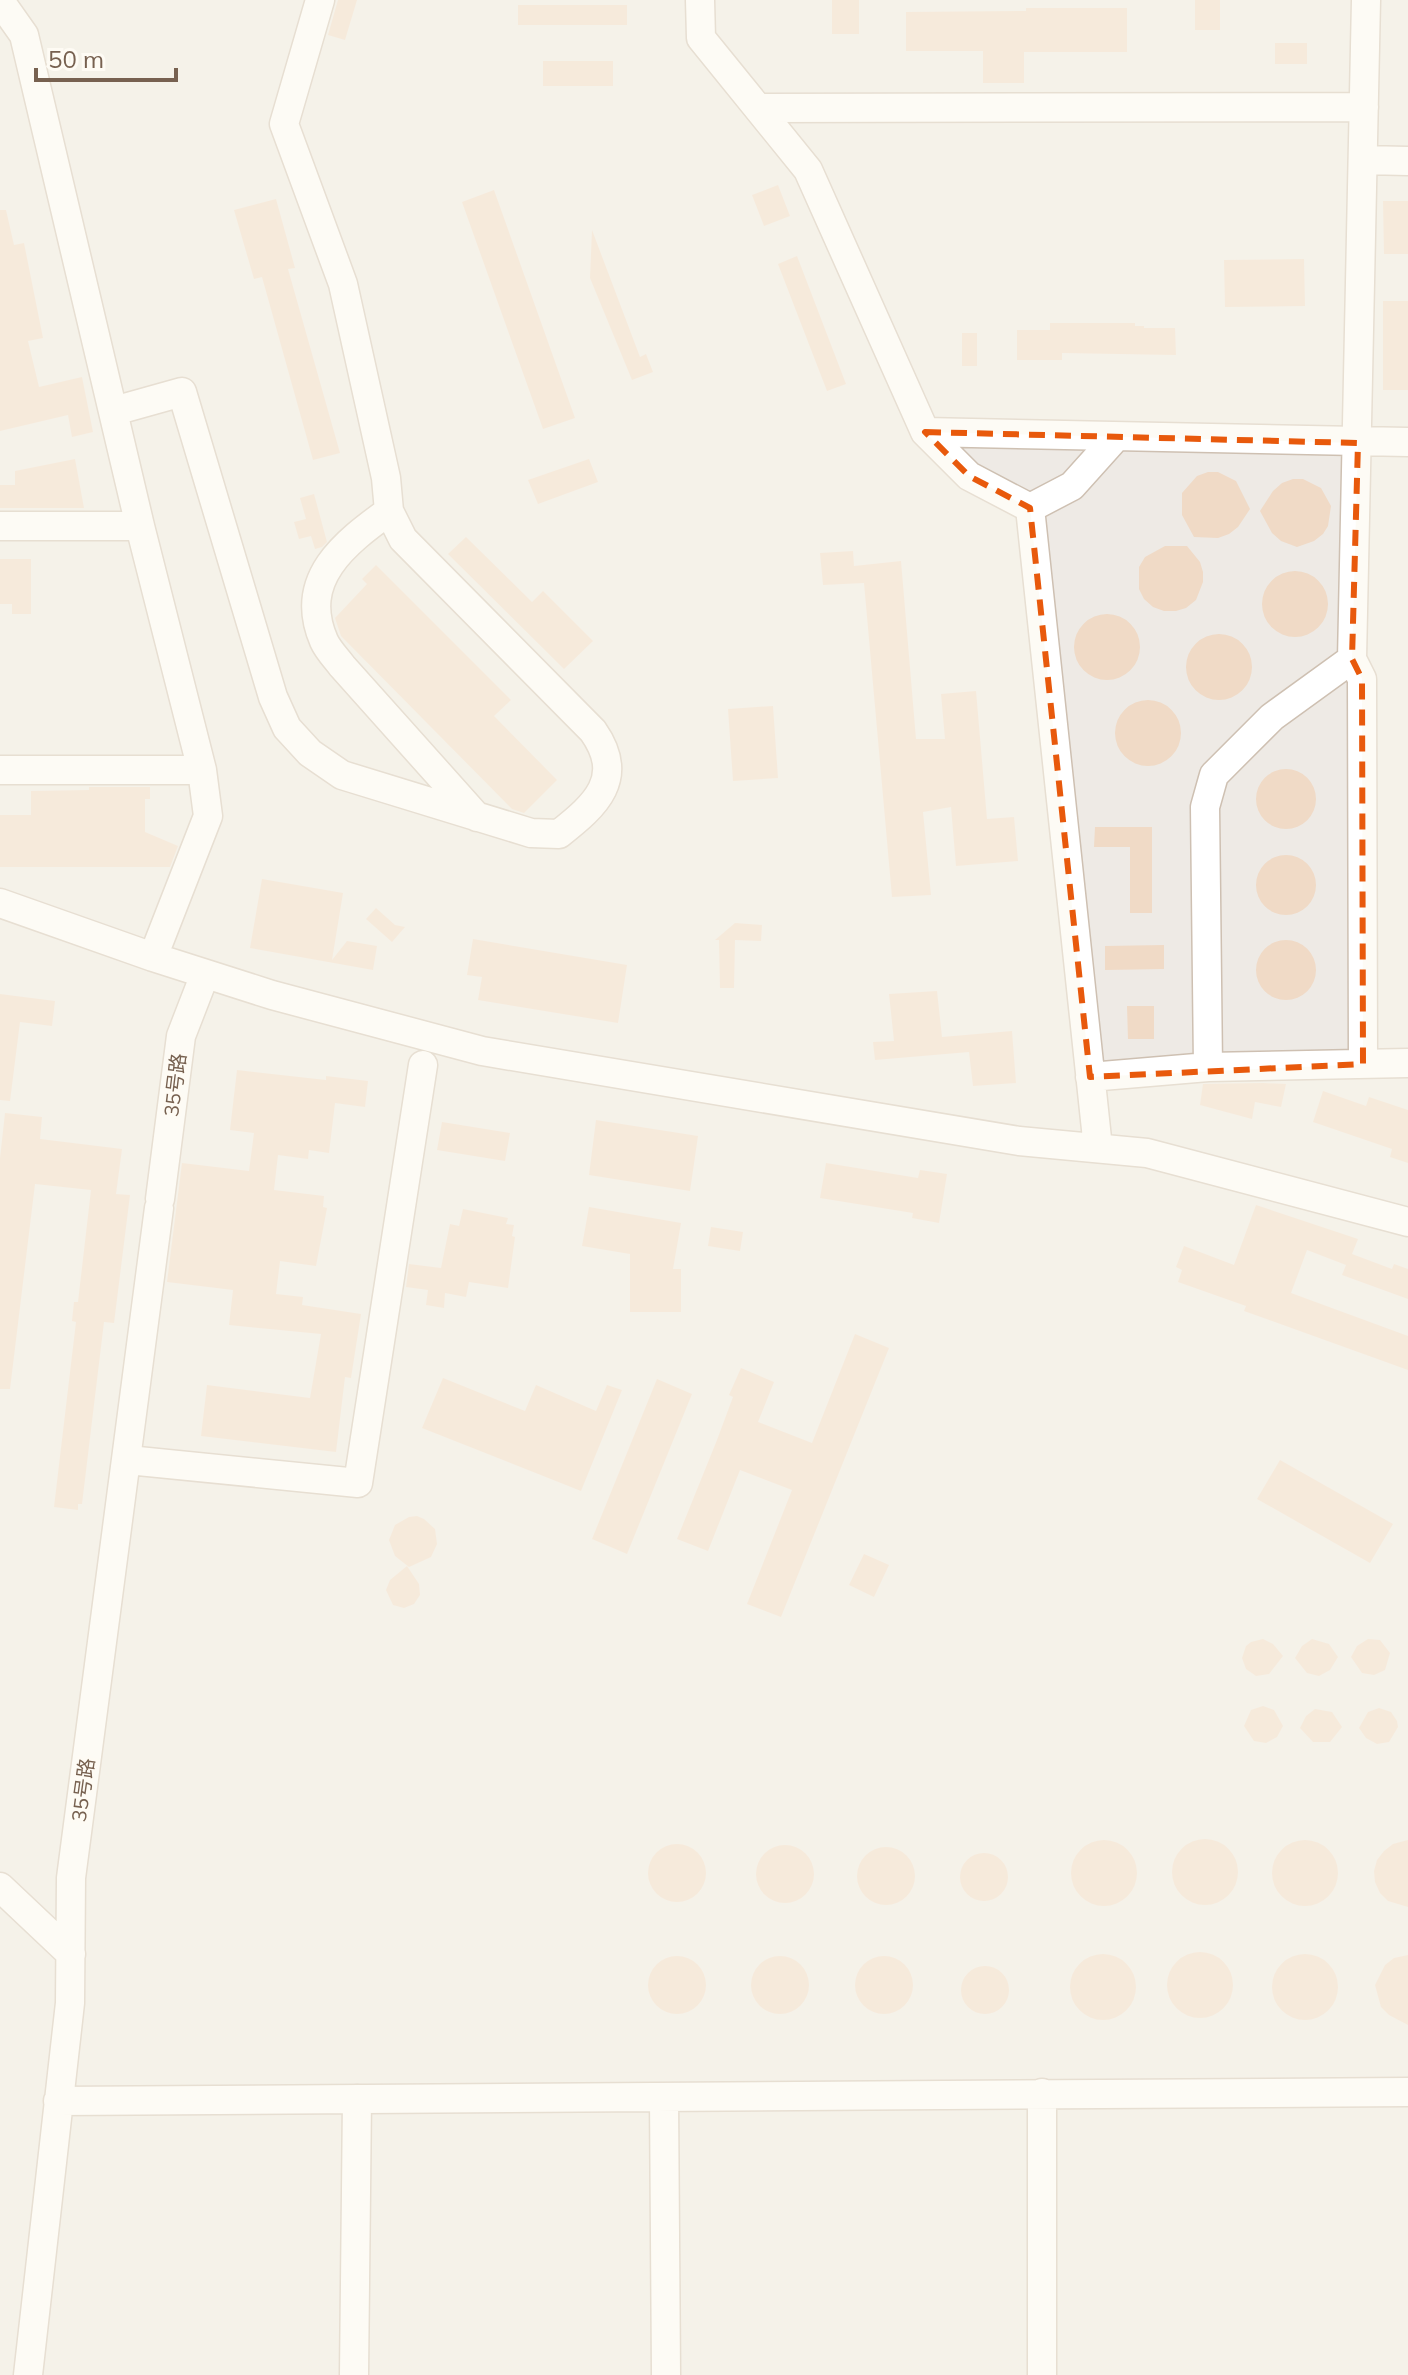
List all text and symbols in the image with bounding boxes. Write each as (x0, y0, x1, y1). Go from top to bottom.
scale bar (36, 32, 176, 82)
text: 50 m (48, 44, 104, 74)
street label: 35号路 (158, 1052, 191, 1118)
street label: 35号路 (66, 1757, 99, 1823)

